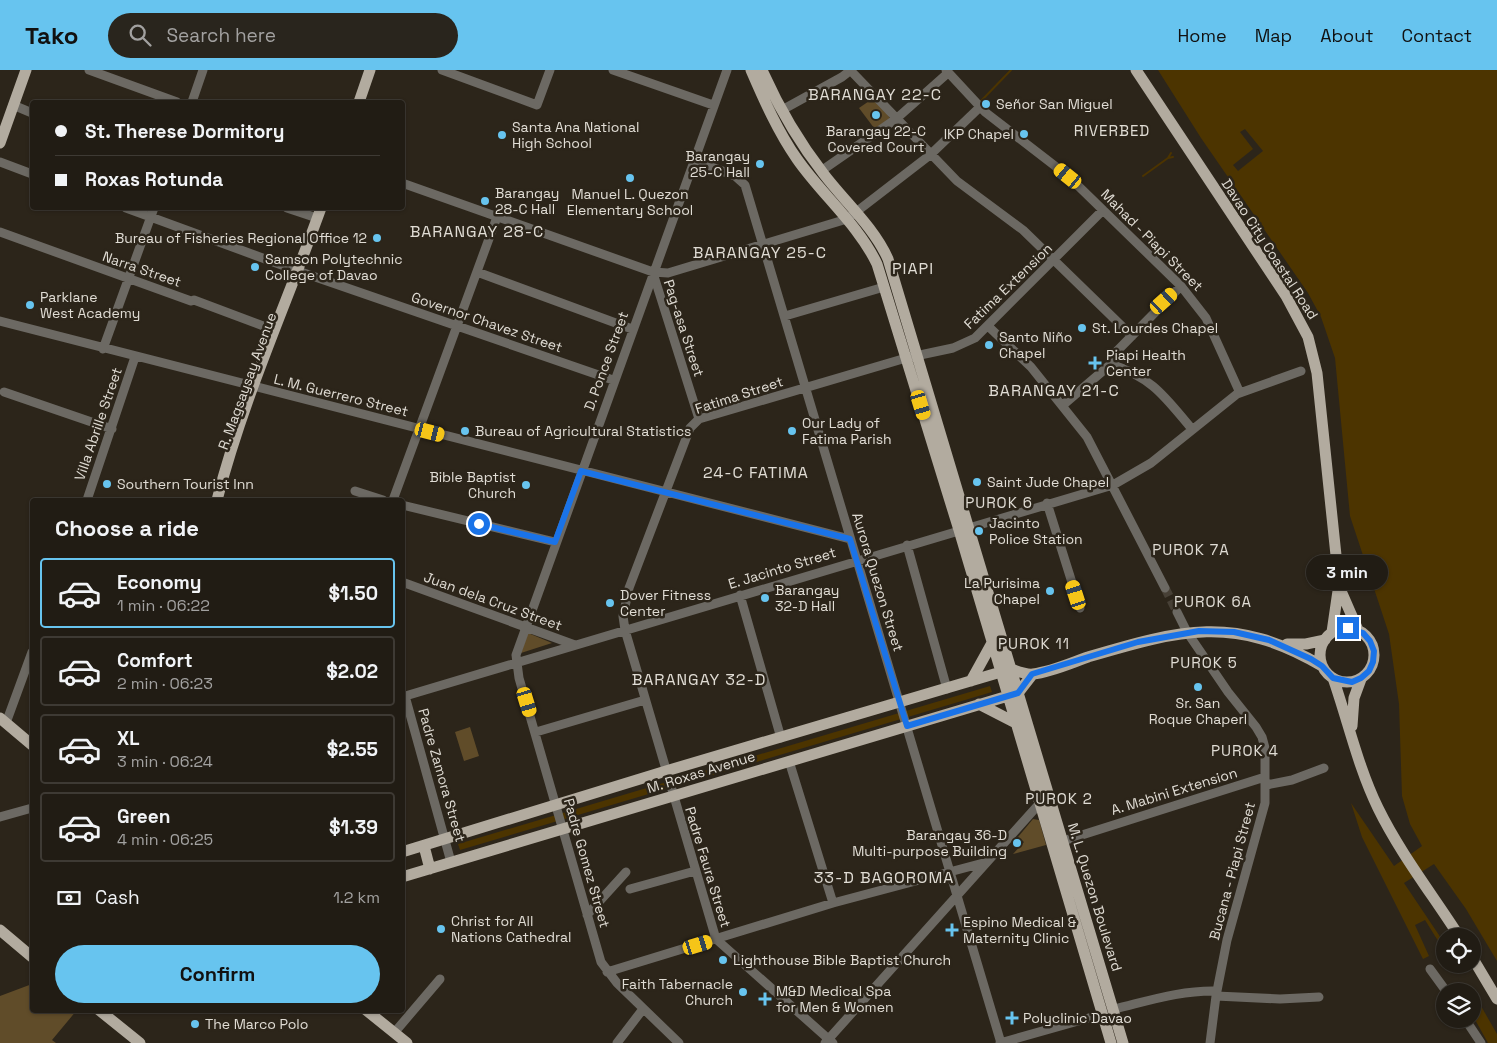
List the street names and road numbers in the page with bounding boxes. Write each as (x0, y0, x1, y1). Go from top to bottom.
street label: Davao City Coastal Road (1218, 175, 1322, 323)
street label: Mahad - Piapi Street (1097, 185, 1207, 295)
street label: Fatima Extension (960, 239, 1056, 333)
street label: Narra Street (100, 247, 184, 291)
street label: Pag-asa Street (660, 277, 708, 379)
street label: Governor Chavez Street (409, 288, 565, 356)
street label: D. Ponce Street (580, 309, 632, 413)
street label: R. Magsaysay Avenue (214, 310, 280, 452)
street label: Villa Abrille Street (70, 365, 126, 483)
street label: L. M. Guerrero Street (272, 370, 410, 420)
street label: Fatima Street (693, 372, 785, 418)
street label: Aurora Quezon Street (848, 510, 908, 654)
street label: E. Jacinto Street (726, 543, 838, 593)
street label: Juan dela Cruz Street (421, 568, 565, 634)
street label: Padre Zamora Street (414, 706, 470, 844)
street label: M. Roxas Avenue (645, 747, 757, 797)
street label: A. Mabini Extension (1109, 763, 1239, 819)
street label: Padre Gomez Street (560, 796, 614, 930)
street label: Bucana - Piapi Street (1205, 800, 1259, 942)
street label: Padre Faura Street (681, 804, 735, 930)
street label: M. L. Quezon Boulevard (1064, 821, 1126, 973)

